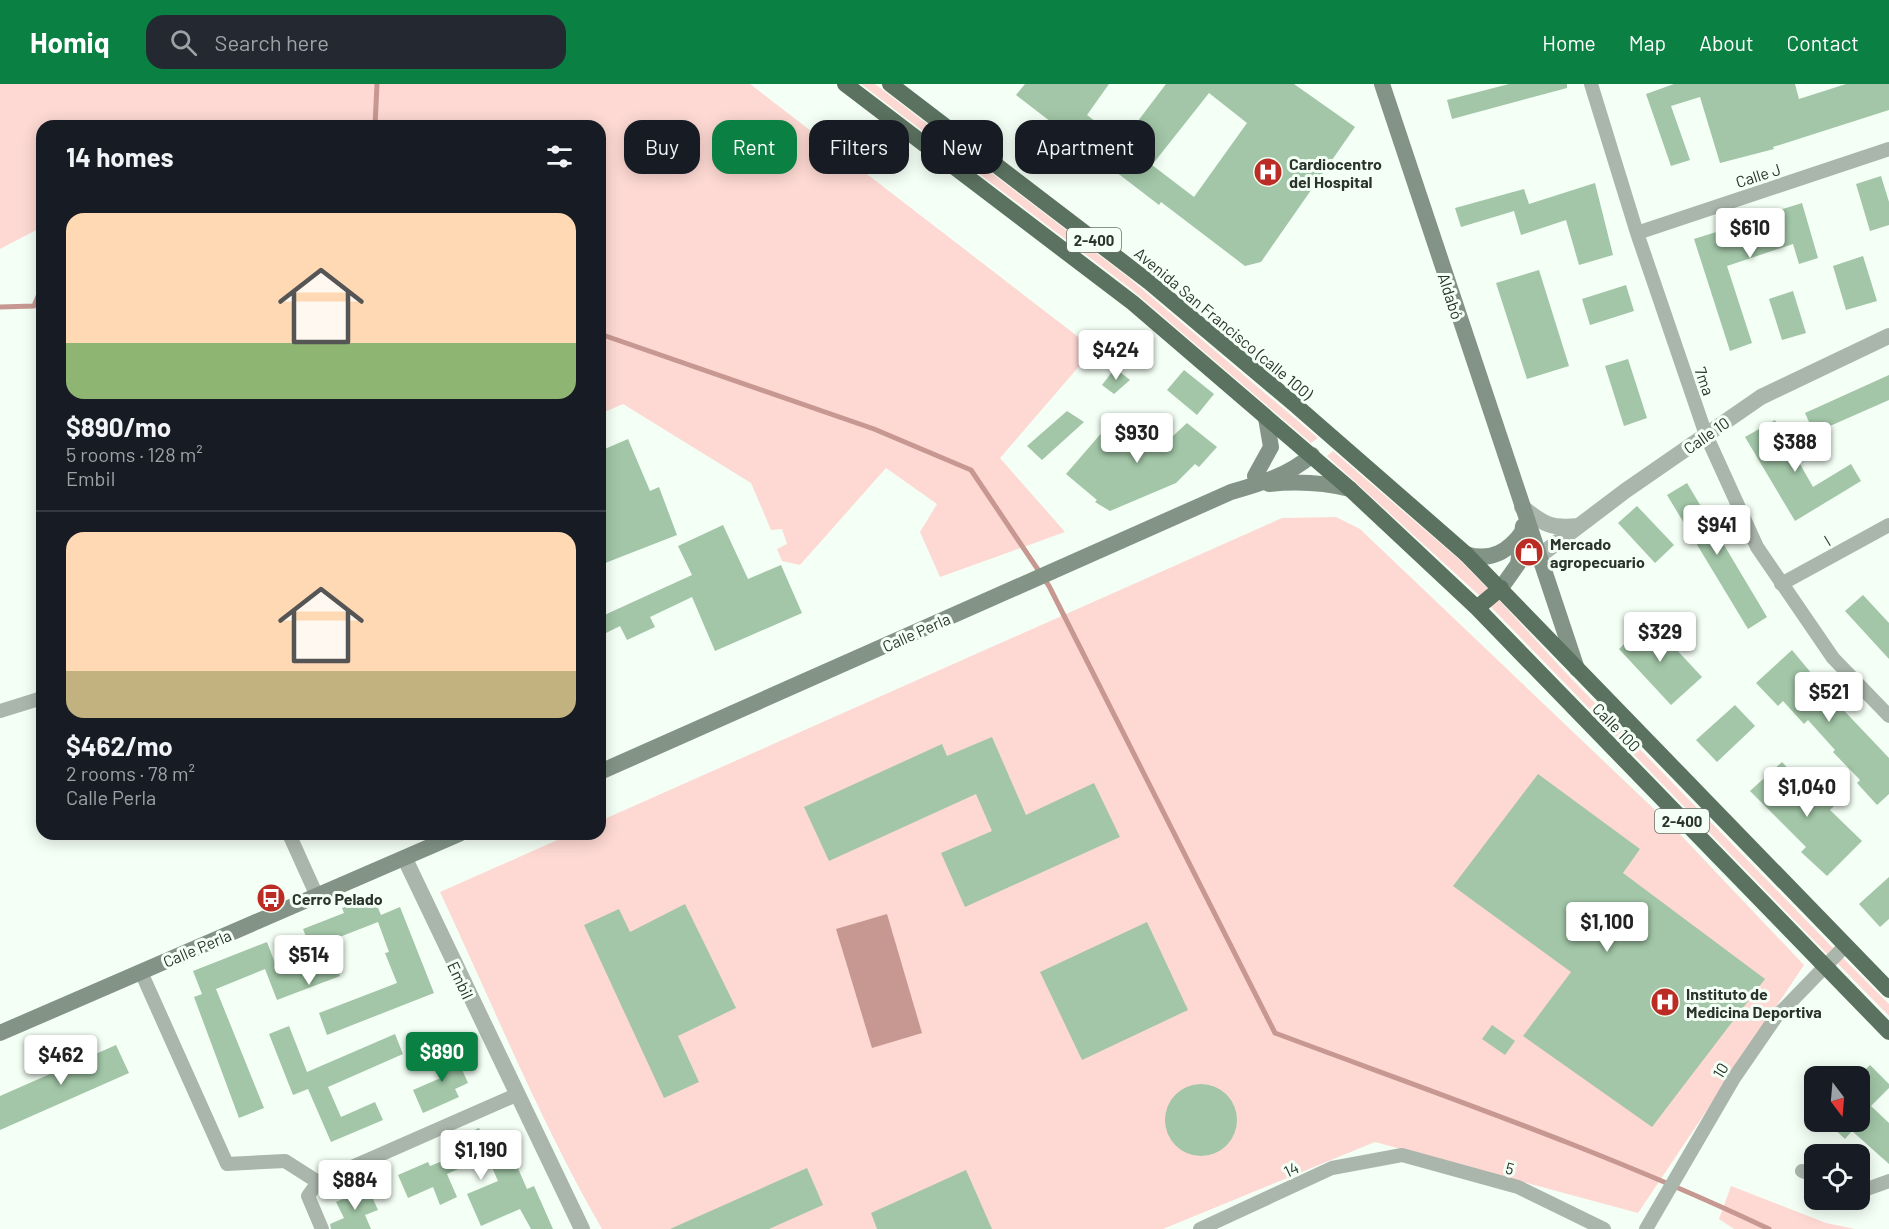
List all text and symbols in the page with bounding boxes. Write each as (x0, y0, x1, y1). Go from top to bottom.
search box (146, 15, 566, 69)
text: Homiq (30, 25, 110, 59)
icon: search (167, 26, 200, 59)
text: Search here (215, 29, 329, 55)
text: Home (1542, 30, 1596, 55)
text: Map (1629, 30, 1666, 55)
text: About (1699, 30, 1754, 55)
text: Contact (1787, 30, 1859, 55)
chip: Buy (624, 120, 700, 174)
chip: Rent (712, 120, 797, 174)
chip: Filters (809, 120, 909, 174)
chip: New (921, 120, 1003, 174)
chip: Apartment (1015, 120, 1155, 174)
icon: filters (543, 140, 576, 173)
text: 14 homes (66, 141, 173, 172)
place label: Cardiocentro del Hospital (1289, 154, 1382, 191)
hospital icon: Cardiocentro del Hospital (1252, 156, 1284, 188)
street label: Calle J (1733, 159, 1783, 191)
pin: $610 (1714, 208, 1786, 259)
text: $610 (1730, 215, 1770, 239)
road number: 2-400 (1067, 228, 1121, 252)
street label: Avenida San Francisco (calle 100) (1131, 243, 1318, 404)
icon: home (267, 252, 375, 360)
street label: Aldabó (1435, 270, 1467, 322)
pin: $424 (1080, 330, 1152, 381)
text: $424 (1093, 337, 1139, 361)
street label: 7ma (1691, 364, 1719, 398)
text: $890/mo (66, 411, 171, 442)
street label: Calle 10 (1679, 412, 1733, 458)
pin: $930 (1101, 413, 1173, 464)
text: $930 (1115, 420, 1159, 444)
pin: $388 (1759, 422, 1831, 473)
text: $388 (1773, 429, 1817, 453)
text: 5 rooms · 128 m² (66, 442, 203, 466)
text: Embil (66, 466, 115, 490)
pin: $941 (1681, 505, 1753, 556)
text: $941 (1697, 512, 1737, 536)
street label: I (1820, 531, 1834, 549)
place label: Mercado agropecuario (1550, 534, 1645, 571)
shop icon: Mercado agropecuario (1513, 536, 1545, 568)
icon: home (267, 571, 375, 679)
street label: Calle Perla (879, 609, 953, 655)
pin: $329 (1624, 612, 1696, 663)
text: $329 (1638, 619, 1682, 643)
pin: $521 (1793, 672, 1865, 723)
text: $521 (1809, 679, 1849, 703)
street label: Calle 100 (1589, 699, 1645, 755)
text: $462/mo (66, 730, 173, 761)
text: 2 rooms · 78 m² (66, 761, 195, 785)
pin: $1,040 (1758, 767, 1856, 818)
text: $1,040 (1778, 774, 1836, 798)
text: Calle Perla (66, 785, 156, 809)
road number: 2-400 (1655, 809, 1709, 833)
bus stop icon: Cerro Pelado (255, 882, 287, 914)
place label: Cerro Pelado (292, 889, 383, 908)
pin: $1,100 (1558, 902, 1656, 953)
text: $1,100 (1580, 909, 1634, 933)
street label: Calle Perla (160, 925, 234, 971)
pin: $514 (273, 935, 345, 986)
text: $514 (288, 942, 330, 966)
street label: Embil (444, 958, 478, 1002)
place label: Instituto de Medicina Deportiva (1686, 984, 1822, 1021)
hospital icon: Instituto de Medicina Deportiva (1649, 986, 1681, 1018)
pin: $890 (406, 1032, 478, 1083)
pin: $462 (25, 1035, 97, 1086)
text: $890 (420, 1039, 464, 1063)
text: $462 (38, 1042, 84, 1066)
street label: 10 (1708, 1059, 1732, 1081)
north arrow (1804, 1066, 1870, 1132)
map controls (1804, 1066, 1870, 1210)
pin: $1,190 (432, 1130, 530, 1181)
text: $1,190 (455, 1137, 507, 1161)
button: locate (1804, 1144, 1870, 1210)
street label: 14 (1280, 1157, 1302, 1181)
street label: 5 (1503, 1158, 1517, 1178)
pin: $884 (319, 1160, 391, 1211)
text: $884 (332, 1167, 378, 1191)

